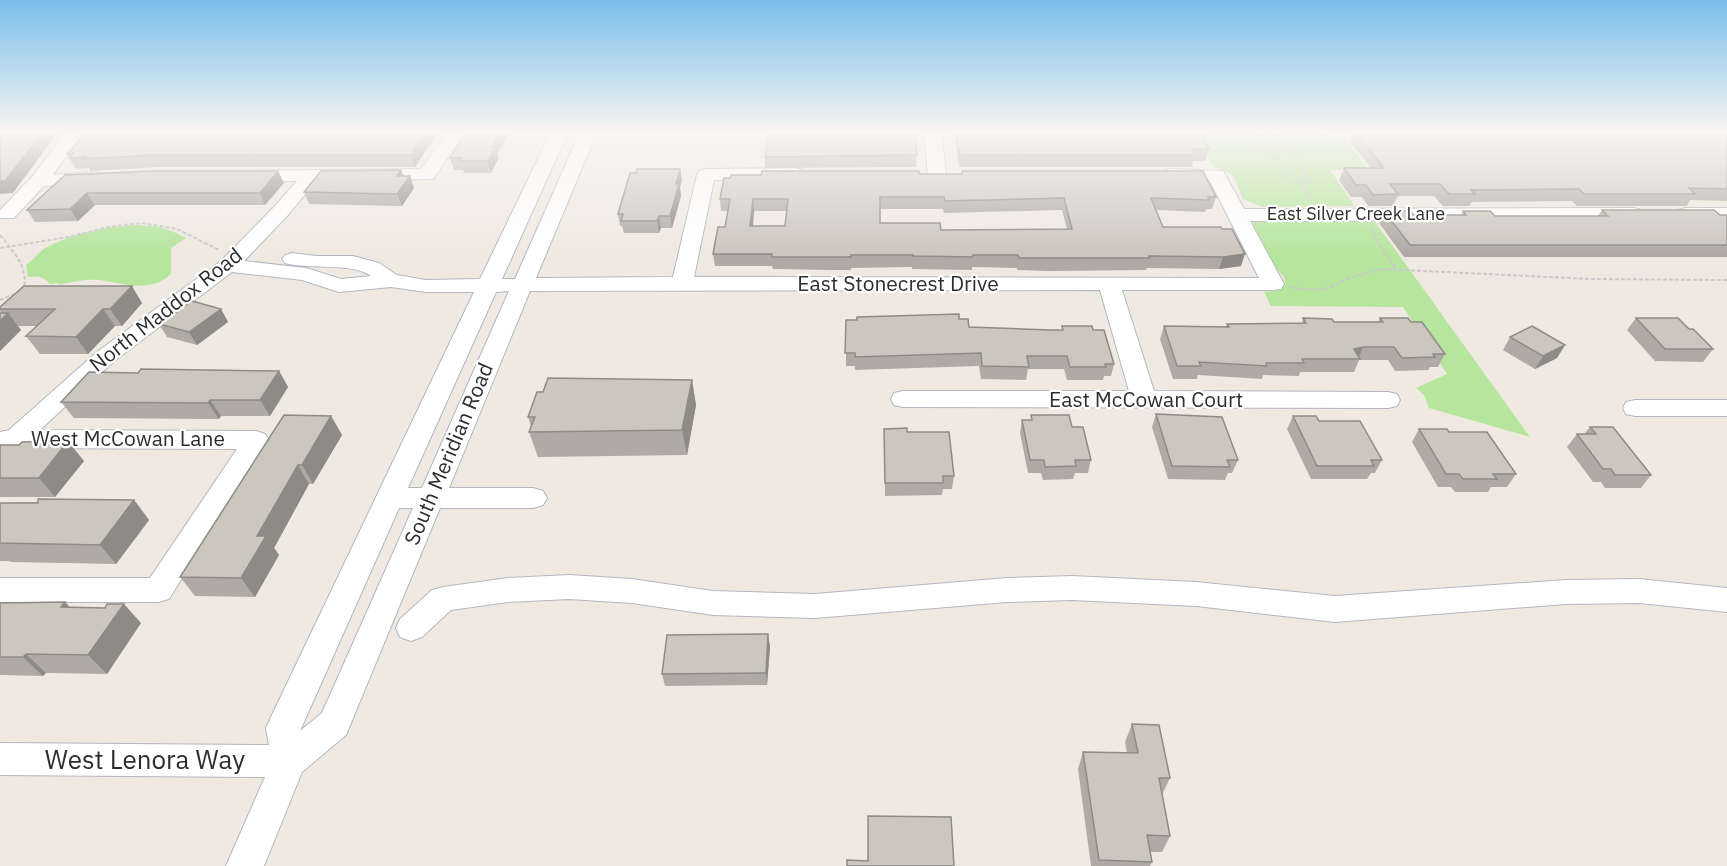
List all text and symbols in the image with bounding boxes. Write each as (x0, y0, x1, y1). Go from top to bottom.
street label: East Silver Creek Lane (1267, 202, 1445, 225)
street label: North Maddox Road (83, 241, 248, 378)
street label: East Stonecrest Drive (797, 269, 999, 297)
street label: South Meridian Road (397, 358, 499, 549)
street label: East McCowan Court (1049, 385, 1243, 413)
street label: West McCowan Lane (31, 424, 225, 452)
street label: West Lenora Way (45, 742, 245, 776)

